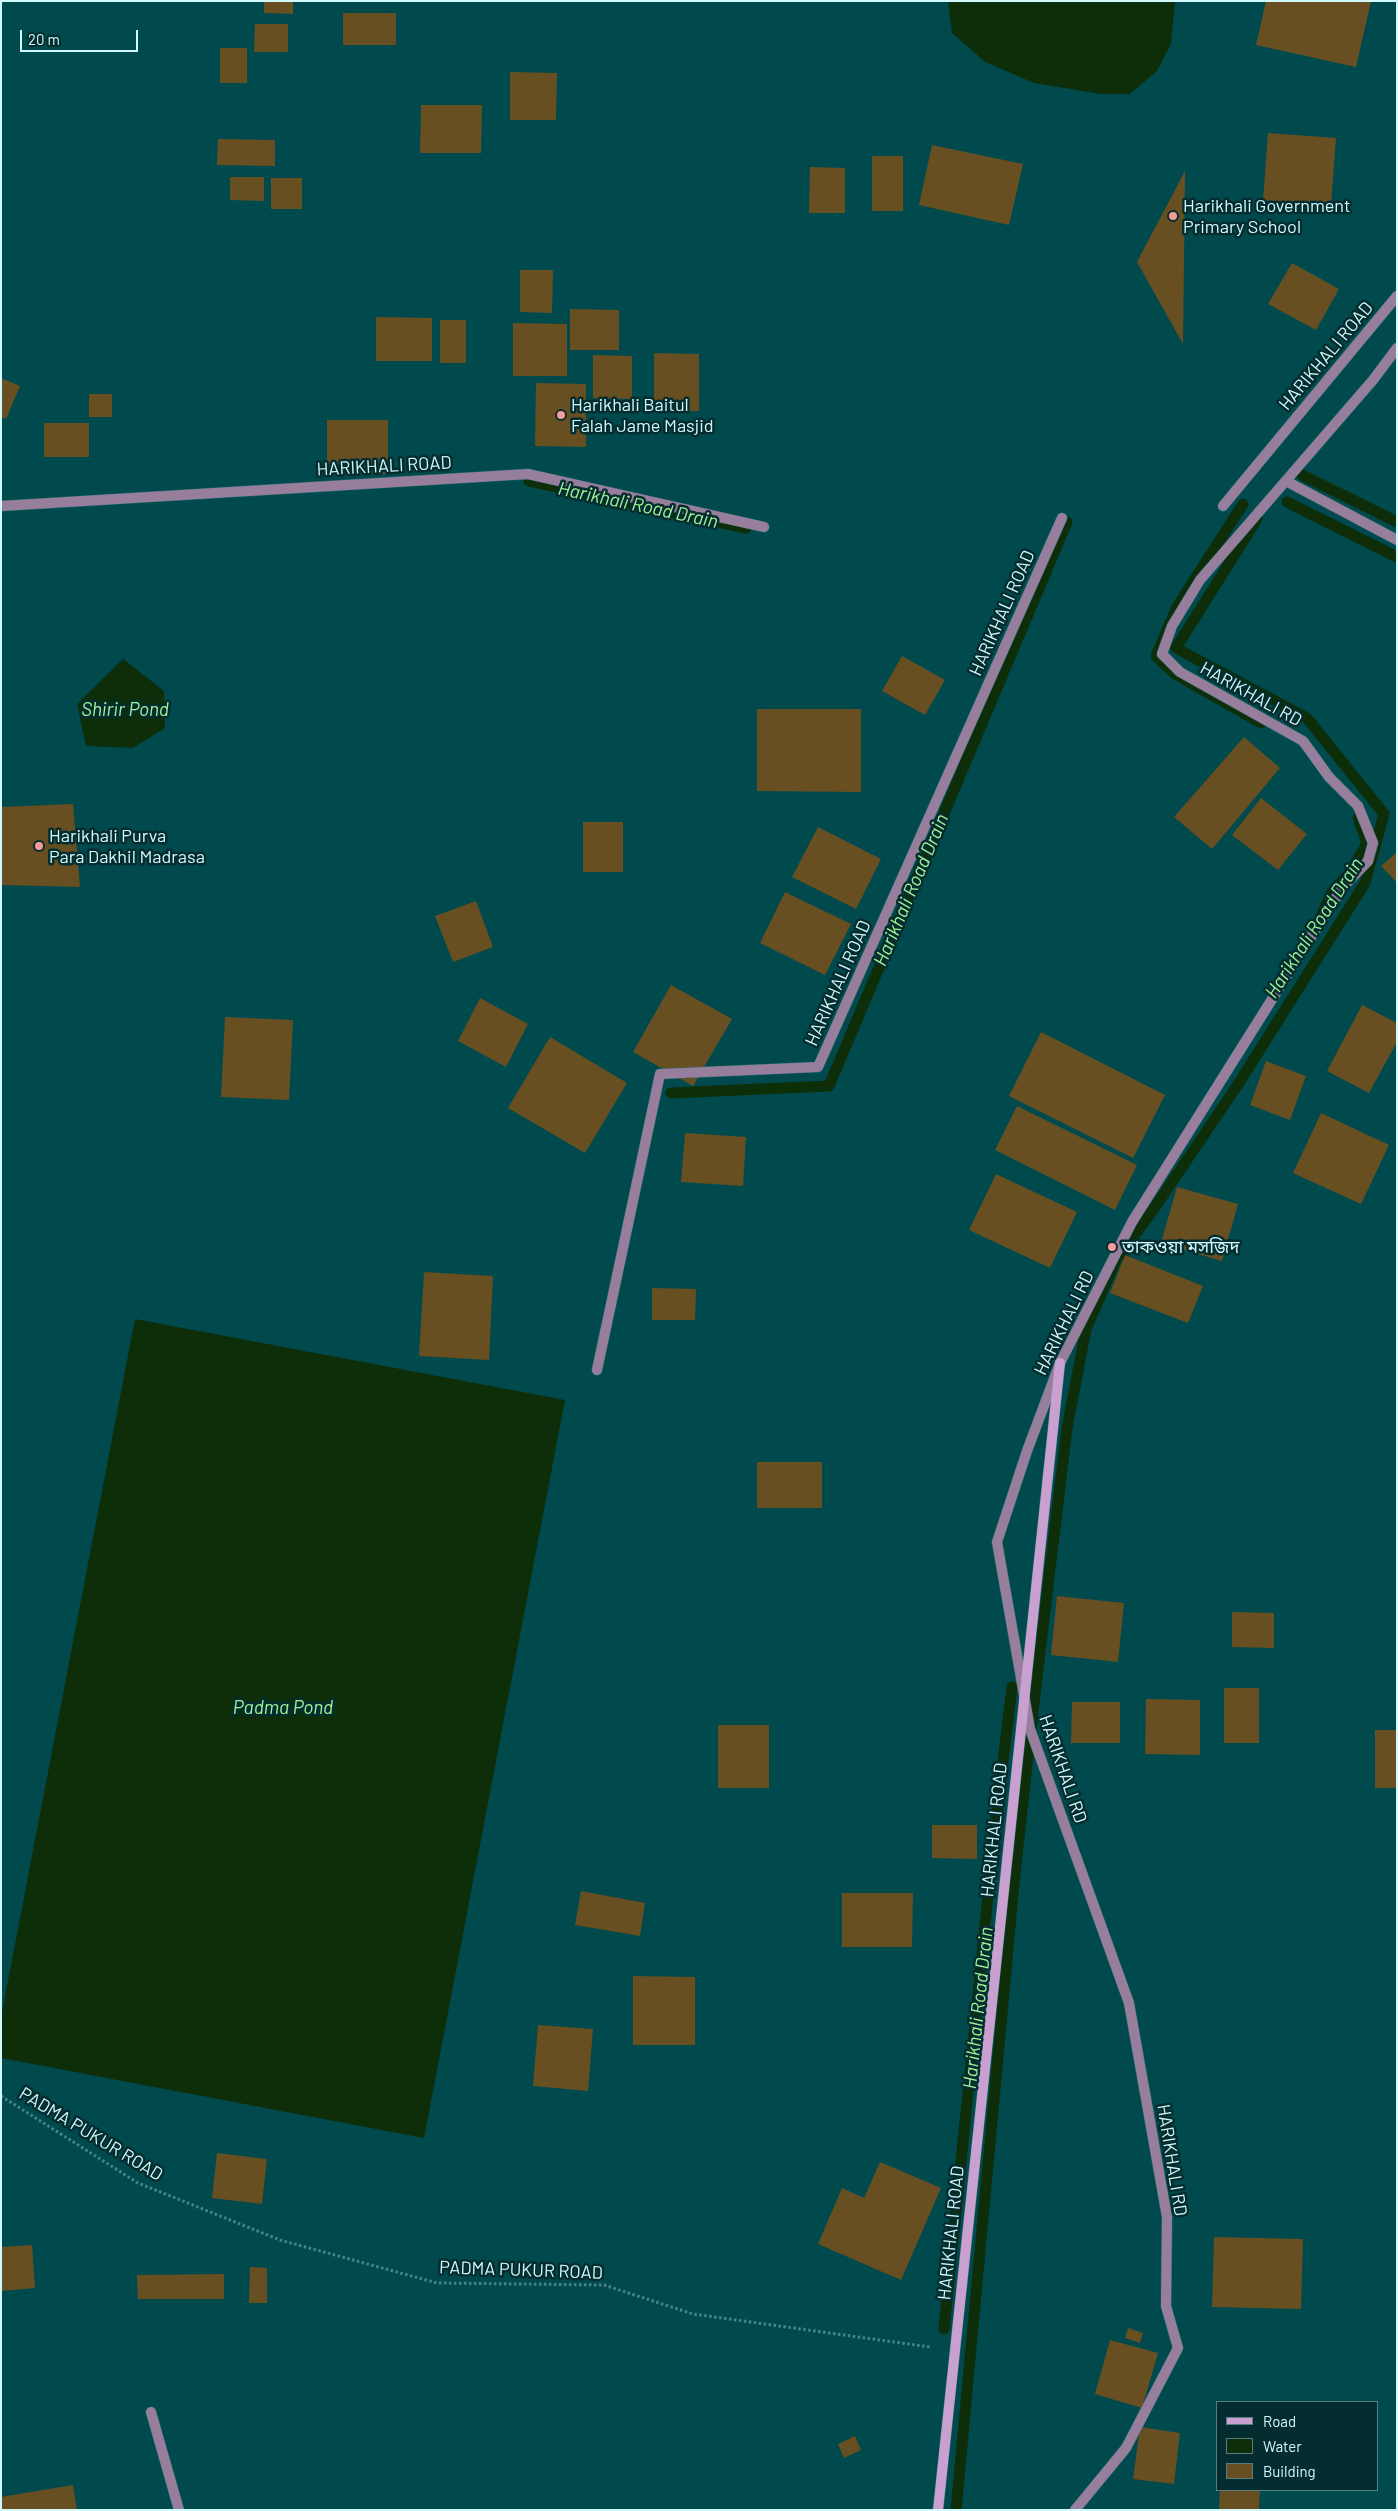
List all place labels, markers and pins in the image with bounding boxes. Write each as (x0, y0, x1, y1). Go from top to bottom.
place label: Harikhali Government Primary School (1183, 195, 1351, 238)
marker: Harikhali Government Primary School (1167, 210, 1179, 222)
place label: Harikhali Baitul Falah Jame Masjid (571, 394, 714, 436)
marker: Harikhali Baitul Falah Jame Masjid (555, 409, 567, 421)
place label: Harikhali Purva Para Dakhil Madrasa (49, 825, 205, 868)
marker: Harikhali Purva Para Dakhil Madrasa (33, 840, 45, 852)
place label: তাকওয়া মসজিদ (1122, 1236, 1239, 1258)
marker: তাকওয়া মসজিদ (1106, 1241, 1118, 1253)

